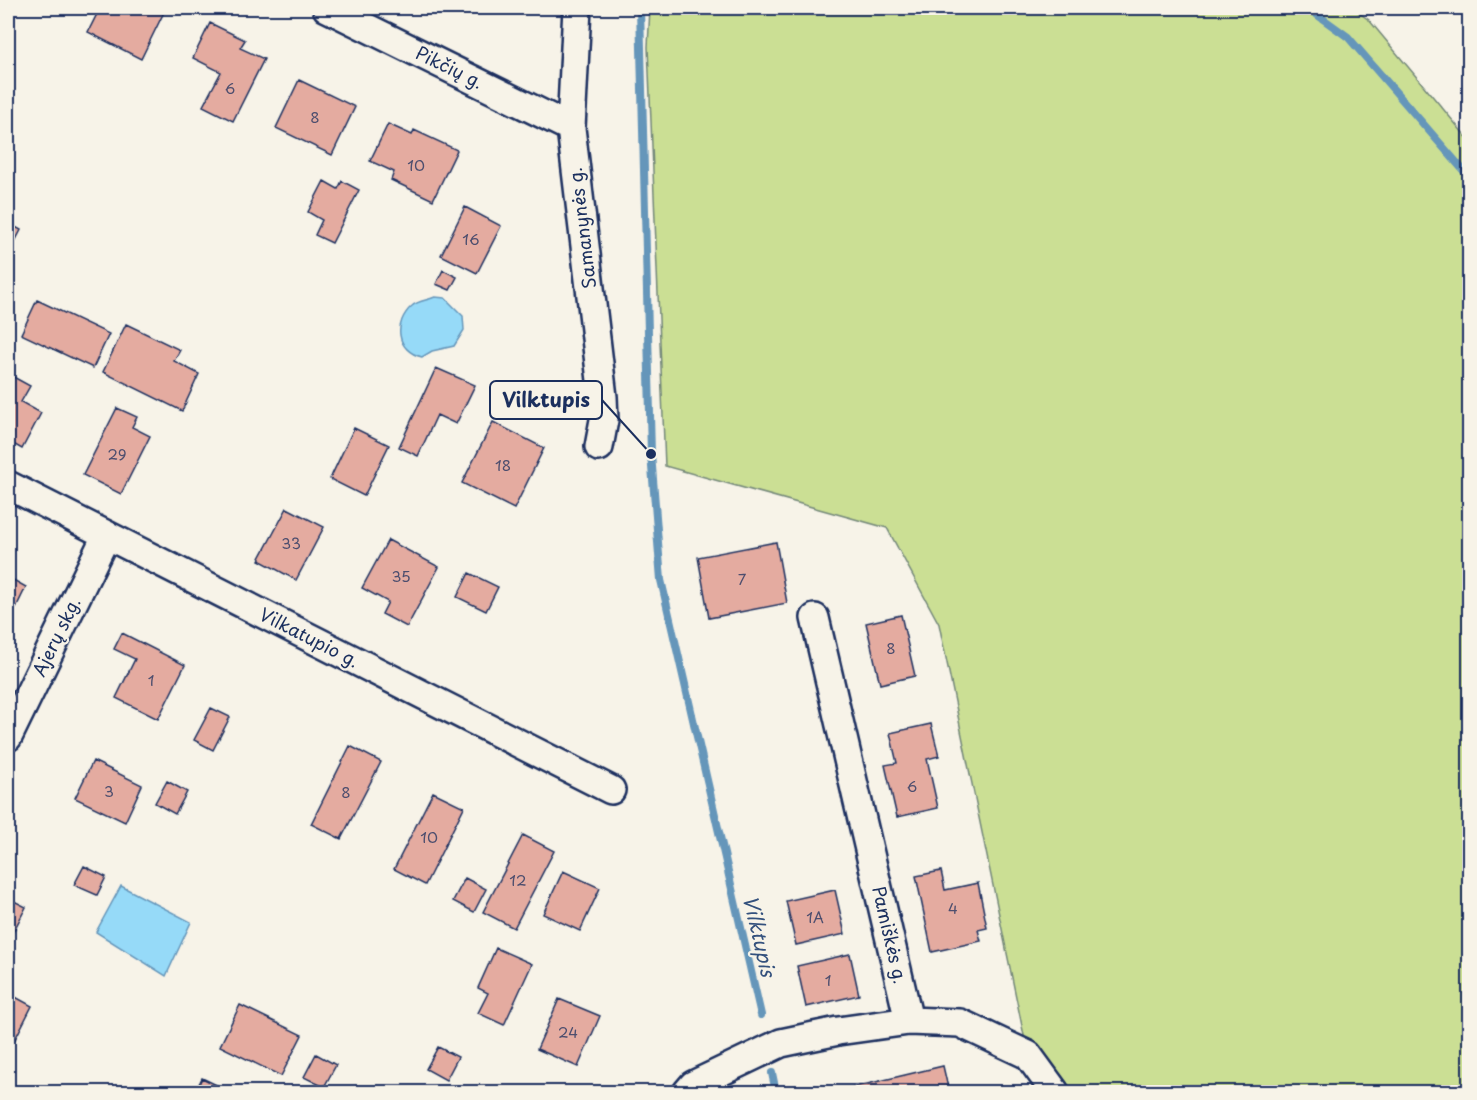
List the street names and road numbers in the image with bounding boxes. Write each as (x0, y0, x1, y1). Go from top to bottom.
street label: Pikčių g. (411, 39, 488, 95)
street label: Samanynės g. (561, 166, 602, 290)
street label: Ajerų skg. (25, 592, 86, 681)
street label: Vilkatupio g. (255, 600, 364, 673)
street label: Pamiškės g. (866, 883, 915, 986)

